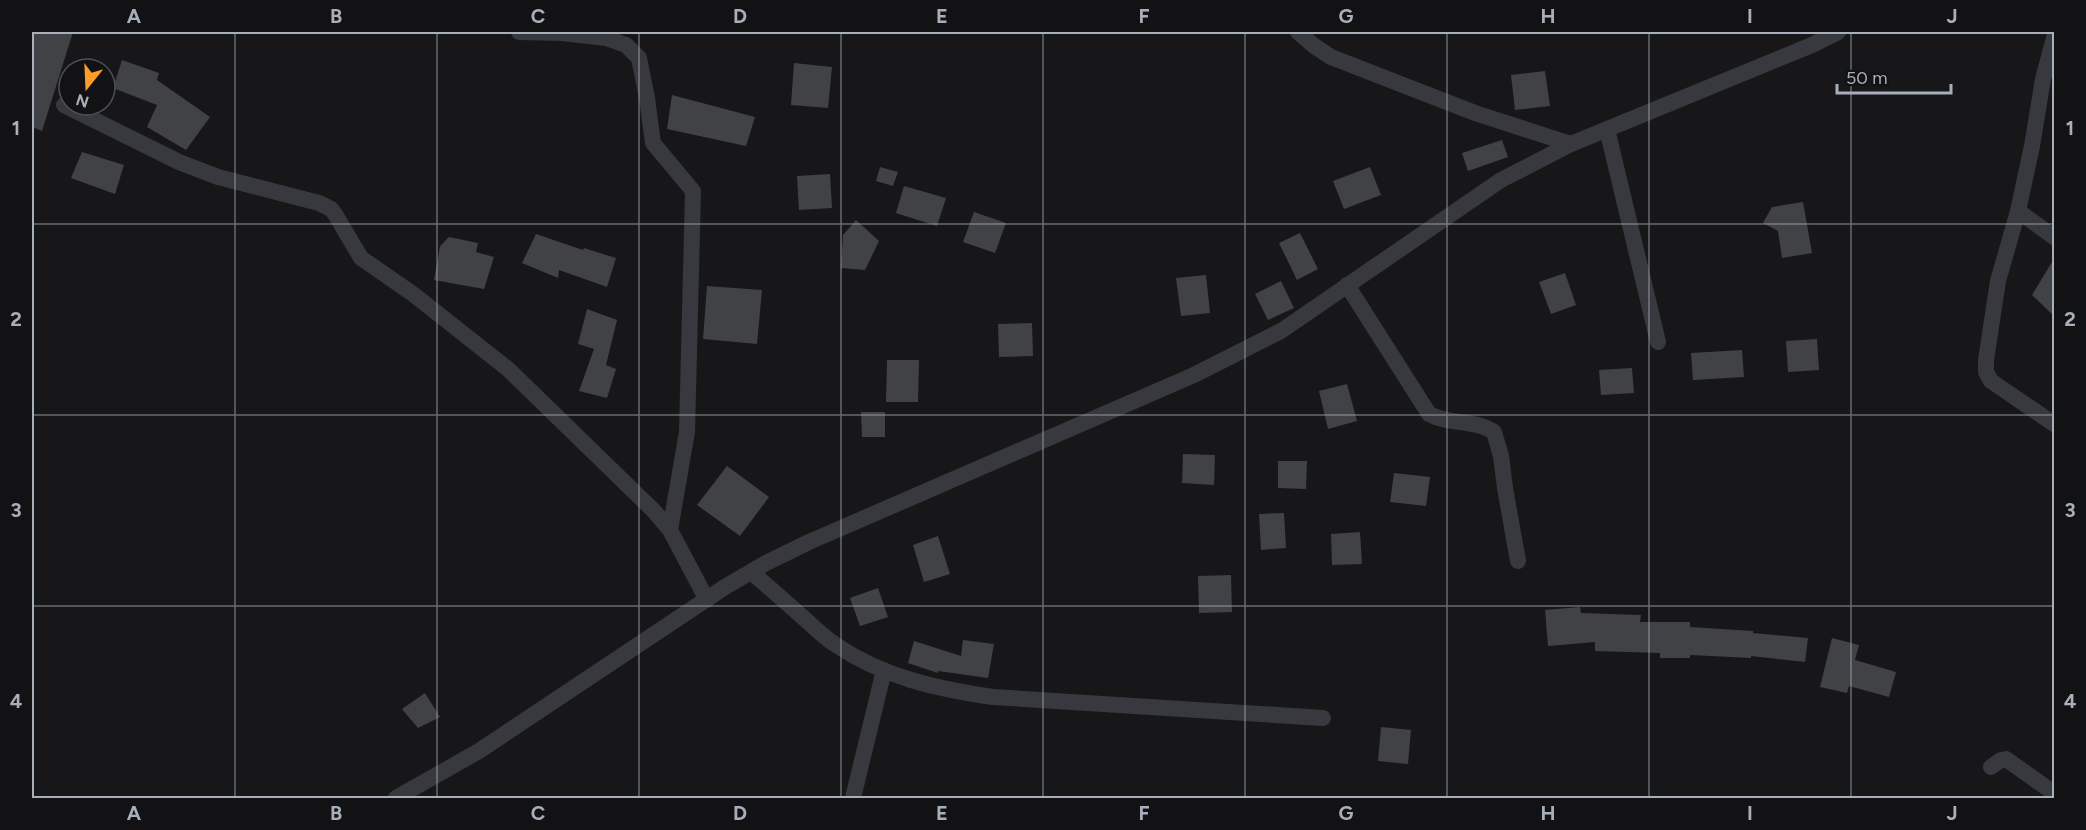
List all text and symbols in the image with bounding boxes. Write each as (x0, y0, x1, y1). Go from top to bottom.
text: A (127, 4, 142, 28)
text: B (330, 4, 342, 28)
text: C (531, 4, 545, 28)
text: D (733, 4, 747, 28)
text: E (936, 4, 948, 28)
text: F (1138, 4, 1150, 28)
text: G (1339, 4, 1354, 28)
text: H (1541, 4, 1556, 28)
text: I (1747, 4, 1753, 28)
text: J (1946, 4, 1958, 28)
north arrow (57, 57, 117, 117)
scale bar (1837, 57, 1951, 95)
text: 50 m (1846, 67, 1888, 89)
text: N (74, 90, 91, 112)
text: 1 (12, 116, 20, 140)
text: 1 (2066, 116, 2074, 140)
text: 2 (10, 307, 22, 331)
text: 2 (2064, 307, 2076, 331)
text: 3 (10, 498, 22, 522)
text: 3 (2064, 498, 2076, 522)
text: 4 (10, 689, 23, 713)
text: 4 (2064, 689, 2077, 713)
text: A (127, 801, 142, 825)
text: B (330, 801, 342, 825)
text: C (531, 801, 545, 825)
text: D (733, 801, 747, 825)
text: E (936, 801, 948, 825)
text: F (1138, 801, 1150, 825)
text: G (1339, 801, 1354, 825)
text: H (1541, 801, 1556, 825)
text: I (1747, 801, 1753, 825)
text: J (1946, 801, 1958, 825)

